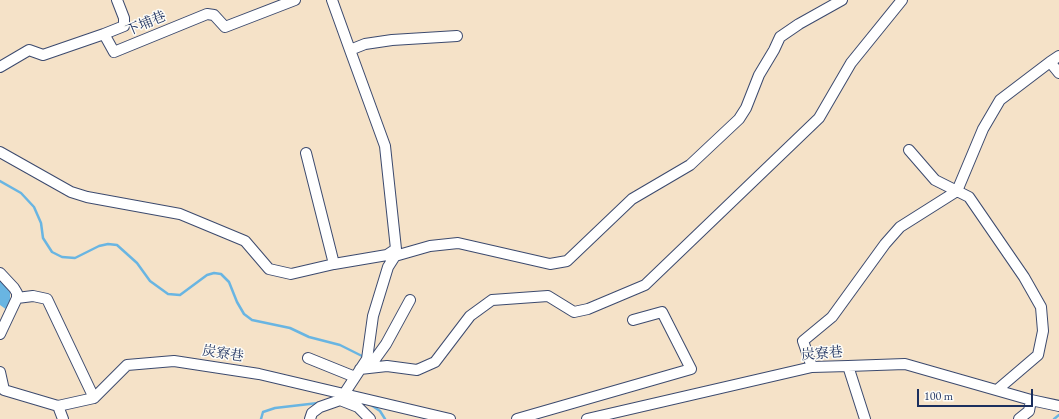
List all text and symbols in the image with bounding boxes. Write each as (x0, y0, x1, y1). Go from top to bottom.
street label: 下埔巷 (123, 8, 169, 40)
street label: 炭寮巷 (201, 342, 245, 366)
street label: 炭寮巷 (800, 344, 844, 364)
scale bar (919, 381, 1035, 407)
text: 100 m (924, 388, 953, 404)

